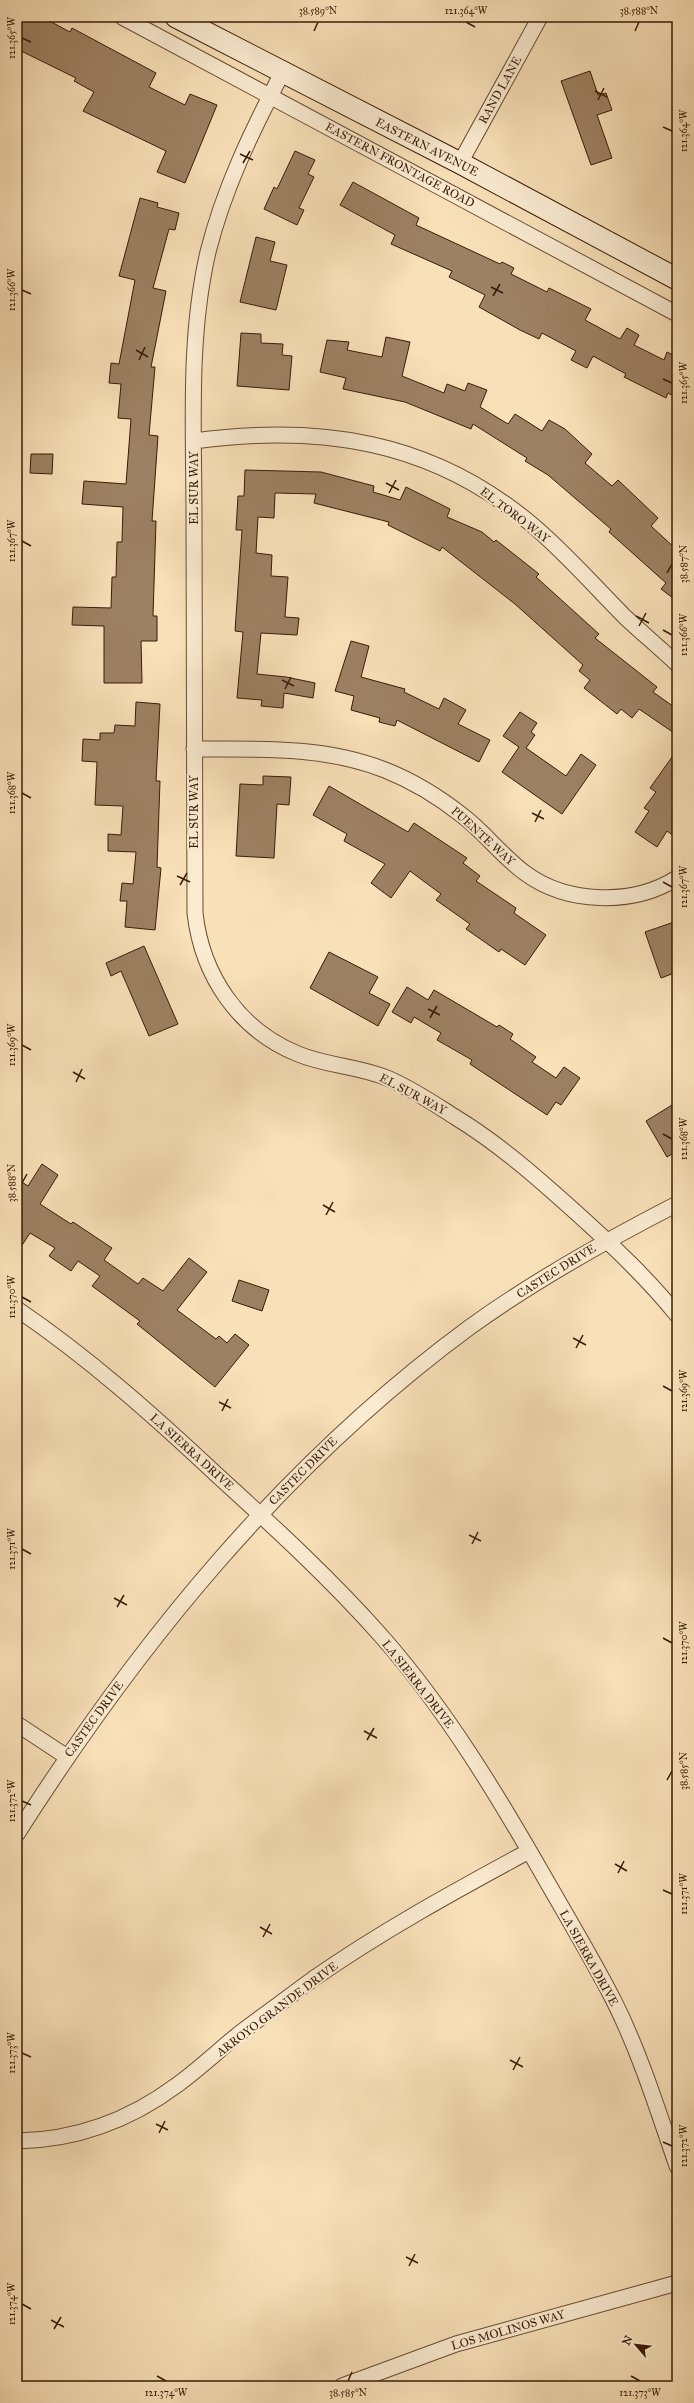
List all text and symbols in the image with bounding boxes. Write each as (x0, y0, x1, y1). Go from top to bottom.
text: 38.589°N (299, 5, 338, 17)
text: 121.364°W (445, 5, 488, 17)
text: 38.588°N (620, 5, 659, 17)
text: 121.365°W (6, 17, 18, 59)
street label: RAND LANE (476, 54, 524, 126)
text: 121.364°W (678, 109, 690, 152)
street label: EASTERN AVENUE (373, 115, 481, 179)
street label: EASTERN FRONTAGE ROAD (323, 120, 477, 210)
text: 121.366°W (6, 268, 18, 311)
text: 121.365°W (678, 362, 690, 404)
street label: EL SUR WAY (187, 451, 201, 525)
street label: EL TORO WAY (477, 484, 553, 546)
text: 121.367°W (6, 519, 18, 562)
text: 38.587°N (678, 544, 690, 583)
text: 121.366°W (678, 613, 690, 656)
text: 121.368°W (6, 771, 18, 814)
street label: EL SUR WAY (187, 775, 201, 849)
street label: PUENTE WAY (448, 804, 518, 868)
text: 121.367°W (678, 865, 690, 908)
text: 121.369°W (6, 1023, 18, 1066)
street label: EL SUR WAY (377, 1071, 449, 1118)
text: 121.368°W (678, 1117, 690, 1160)
text: 38.588°N (6, 1163, 18, 1202)
street label: CASTEC DRIVE (514, 1241, 598, 1301)
text: 121.370°W (6, 1275, 18, 1319)
text: 121.369°W (678, 1369, 690, 1412)
street label: LA SIERRA DRIVE (147, 1411, 237, 1494)
street label: CASTEC DRIVE (266, 1434, 340, 1508)
text: 121.371°W (6, 1528, 18, 1570)
text: 121.370°W (678, 1621, 690, 1665)
street label: LA SIERRA DRIVE (379, 1637, 457, 1731)
street label: CASTEC DRIVE (62, 1678, 127, 1760)
text: 38.585°N (678, 1751, 690, 1790)
text: 121.372°W (6, 1779, 18, 1822)
text: 121.371°W (678, 1873, 690, 1915)
street label: LA SIERRA DRIVE (557, 1907, 621, 2009)
street label: ARROYO GRANDE DRIVE (213, 1958, 341, 2060)
text: 121.373°W (6, 2032, 18, 2074)
text: 121.372°W (678, 2124, 690, 2167)
text: 121.374°W (6, 2282, 18, 2325)
street label: LOS MOLINOS WAY (449, 2307, 567, 2353)
north arrow (616, 2325, 656, 2365)
text: N (620, 2333, 636, 2348)
text: 121.374°W (145, 2387, 188, 2399)
text: 38.585°N (329, 2387, 368, 2399)
text: 121.373°W (619, 2387, 661, 2399)

